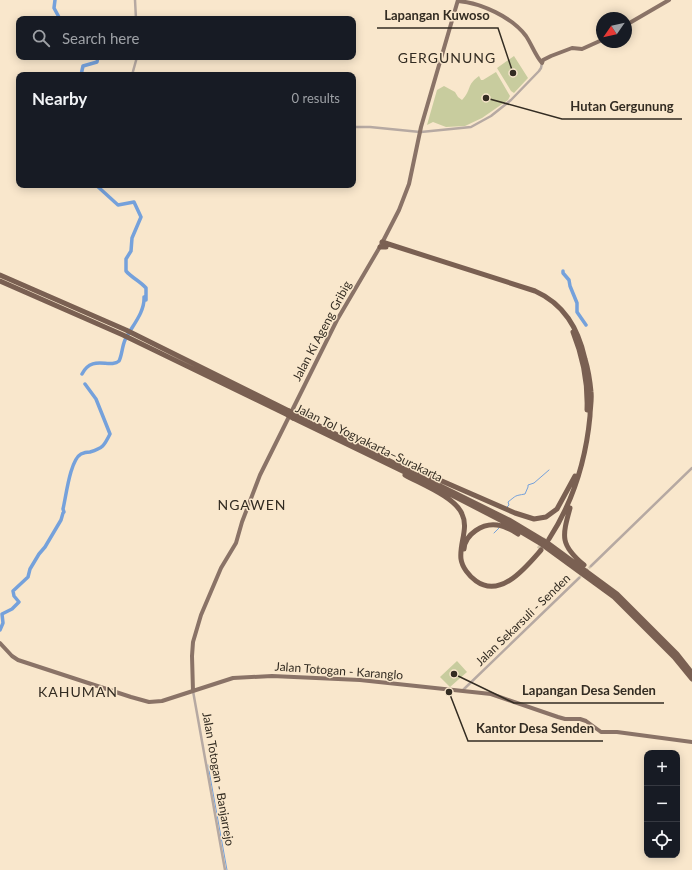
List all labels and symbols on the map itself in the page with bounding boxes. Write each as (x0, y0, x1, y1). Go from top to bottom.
callout: Lapangan Kuwoso (377, 3, 498, 28)
text: Lapangan Kuwoso (384, 7, 490, 23)
north arrow (596, 12, 632, 48)
district label: GERGUNUNG (398, 49, 496, 66)
callout: Hutan Gergunung (562, 94, 682, 119)
text: Hutan Gergunung (570, 98, 674, 114)
street label: Jalan Ki Ageng Gribig (289, 278, 354, 383)
street label: Jalan Tol Yogyakarta–Surakarta (293, 400, 445, 485)
district label: NGAWEN (218, 496, 286, 513)
street label: Jalan Sekarsuli - Senden (472, 570, 573, 669)
street label: Jalan Totogan - Karanglo (274, 659, 404, 682)
callout: Lapangan Desa Senden (514, 678, 664, 703)
text: Lapangan Desa Senden (522, 682, 656, 698)
district label: KAHUMAN (38, 683, 118, 700)
street label: Jalan Totogan - Banjarrejo (199, 711, 238, 847)
callout: Kantor Desa Senden (468, 716, 603, 741)
text: Kantor Desa Senden (476, 720, 594, 736)

